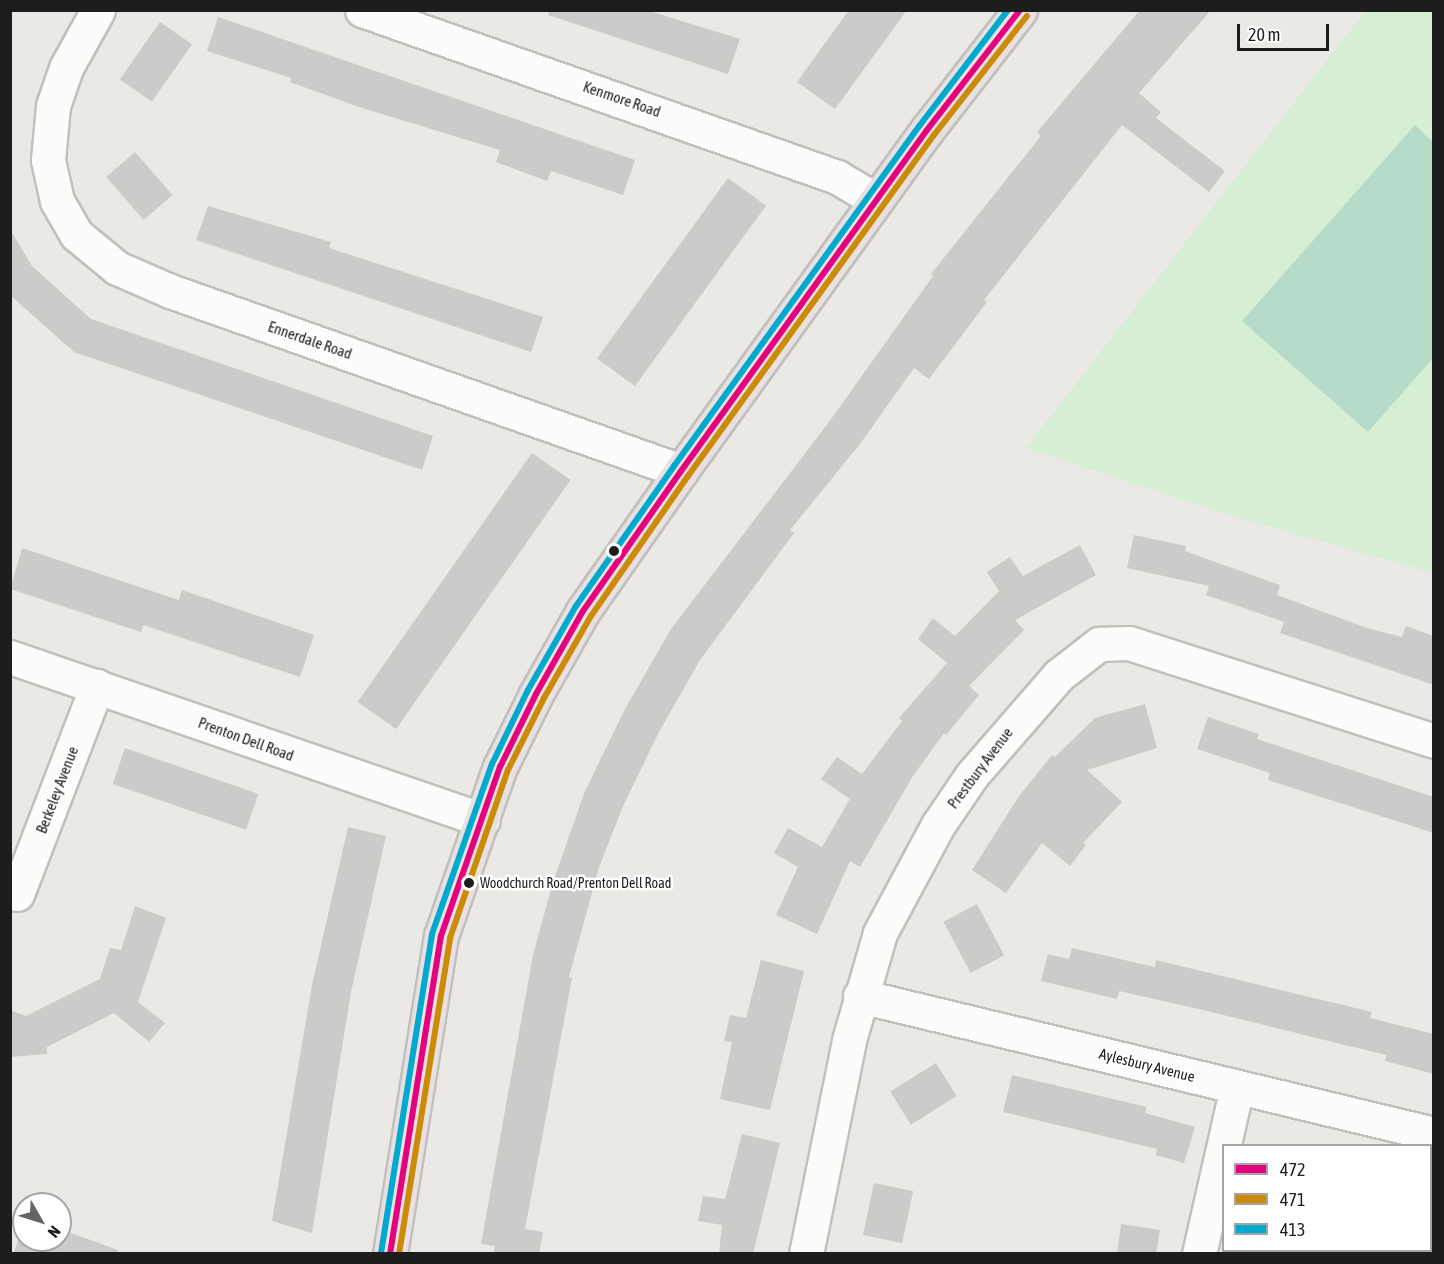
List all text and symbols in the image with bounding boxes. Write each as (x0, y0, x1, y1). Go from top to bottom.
scale bar (1240, 12, 1332, 50)
text: 20 m (1248, 24, 1280, 45)
street label: Kenmore Road (581, 77, 663, 121)
street label: Ennerdale Road (266, 317, 354, 363)
unlabelled marker (608, 545, 620, 557)
street label: Prenton Dell Road (196, 713, 296, 765)
street label: Prestbury Avenue (944, 724, 1016, 812)
street label: Berkeley Avenue (32, 744, 82, 836)
place label: Woodchurch Road/Prenton Dell Road (480, 875, 671, 891)
marker: Woodchurch Road/Prenton Dell Road (463, 877, 475, 889)
street label: Aylesbury Avenue (1097, 1044, 1197, 1086)
legend (1222, 1144, 1432, 1252)
text: 472 (1280, 1159, 1305, 1180)
text: 471 (1280, 1189, 1305, 1210)
north arrow (12, 1192, 72, 1252)
text: 413 (1280, 1219, 1305, 1240)
text: N (44, 1223, 64, 1241)

